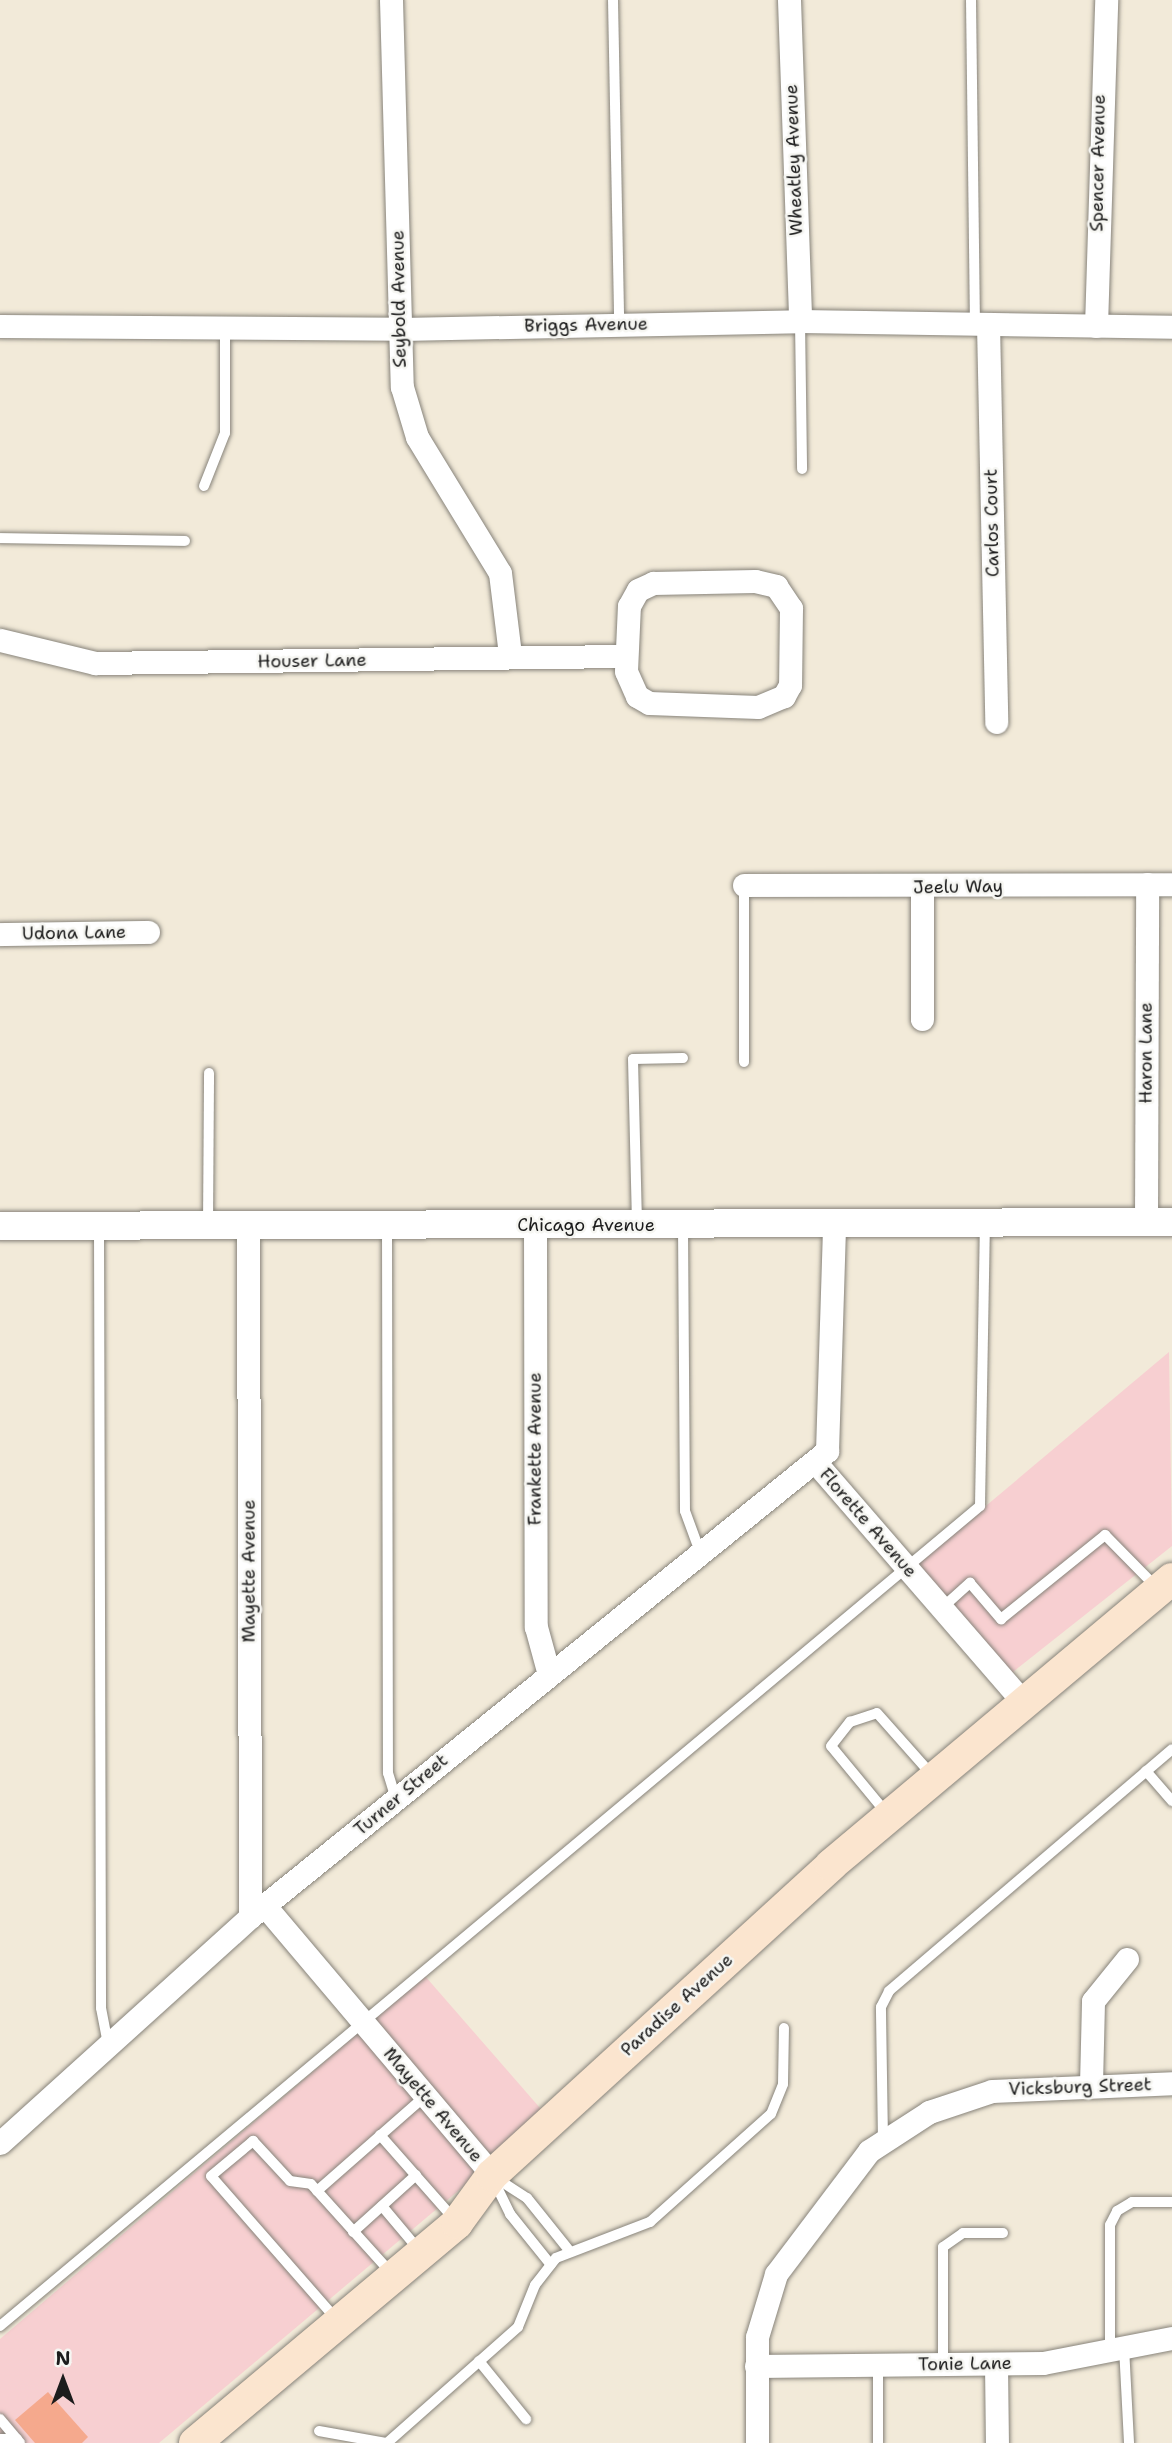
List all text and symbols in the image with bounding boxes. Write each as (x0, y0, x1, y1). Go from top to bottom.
street label: Wheatley Avenue (781, 84, 807, 236)
street label: Spencer Avenue (1086, 94, 1110, 232)
street label: Seybold Avenue (387, 230, 411, 368)
street label: Briggs Avenue (524, 313, 648, 337)
street label: Carlos Court (980, 469, 1004, 577)
street label: Houser Lane (257, 649, 367, 673)
street label: Jeelu Way (913, 875, 1003, 899)
street label: Udona Lane (22, 921, 126, 945)
street label: Haron Lane (1135, 1002, 1157, 1104)
street label: Chicago Avenue (517, 1214, 655, 1236)
street label: Frankette Avenue (524, 1372, 546, 1526)
street label: Florette Avenue (815, 1464, 921, 1582)
street label: Mayette Avenue (238, 1500, 260, 1642)
street label: Turner Street (350, 1750, 452, 1840)
street label: Paradise Avenue (617, 1949, 737, 2061)
street label: Mayette Avenue (379, 2043, 487, 2167)
street label: Vicksburg Street (1008, 2074, 1152, 2100)
north arrow (28, 2345, 98, 2415)
text: N (55, 2346, 71, 2371)
street label: Tonie Lane (918, 2352, 1012, 2376)

